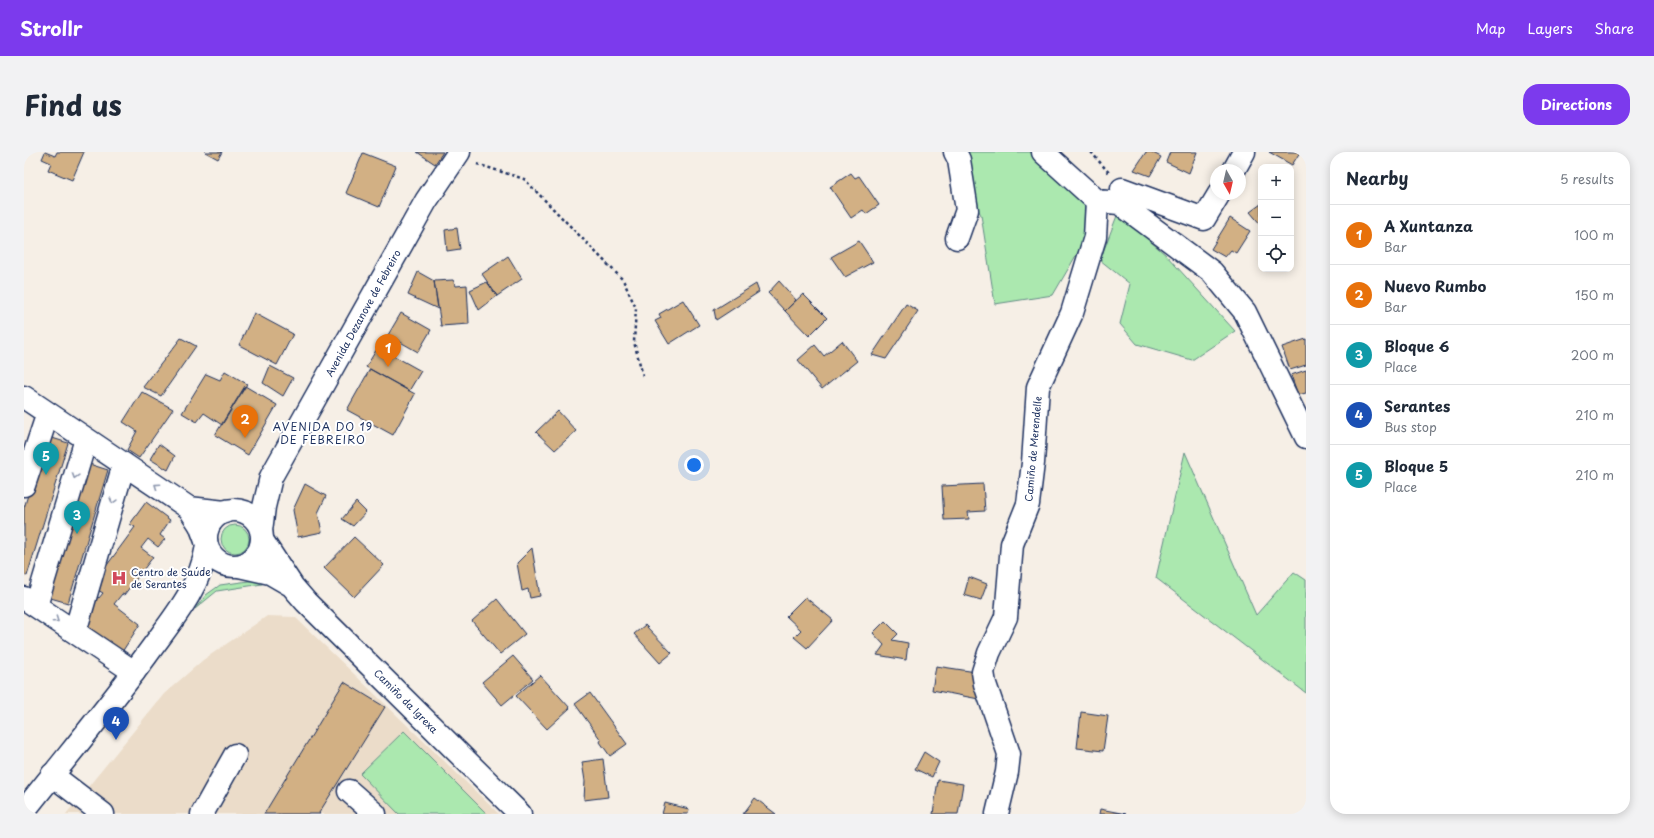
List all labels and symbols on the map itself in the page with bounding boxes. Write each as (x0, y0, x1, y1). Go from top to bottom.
north arrow (1210, 164, 1246, 200)
street label: Avenida Dezanove de Febreiro (321, 246, 404, 379)
pin: 1 (375, 334, 401, 367)
street label: Camiño de Merendelle (1020, 396, 1045, 502)
pin: 2 (232, 405, 258, 438)
district label: AVENIDA DO 19 DE FEBREIRO (273, 418, 373, 448)
pin: 5 (33, 442, 59, 475)
your location (684, 455, 704, 475)
one-way arrow (71, 472, 80, 479)
one-way arrow (154, 483, 161, 491)
one-way arrow (109, 498, 118, 505)
pin: 3 (64, 501, 90, 534)
place label: Centro de Saúde de Serantes (131, 564, 210, 591)
hospital icon: Centro de Saúde de Serantes (110, 569, 128, 587)
one-way arrow (52, 615, 59, 623)
street label: Camiño da Igrexa (371, 665, 442, 736)
pin: 4 (103, 707, 129, 740)

